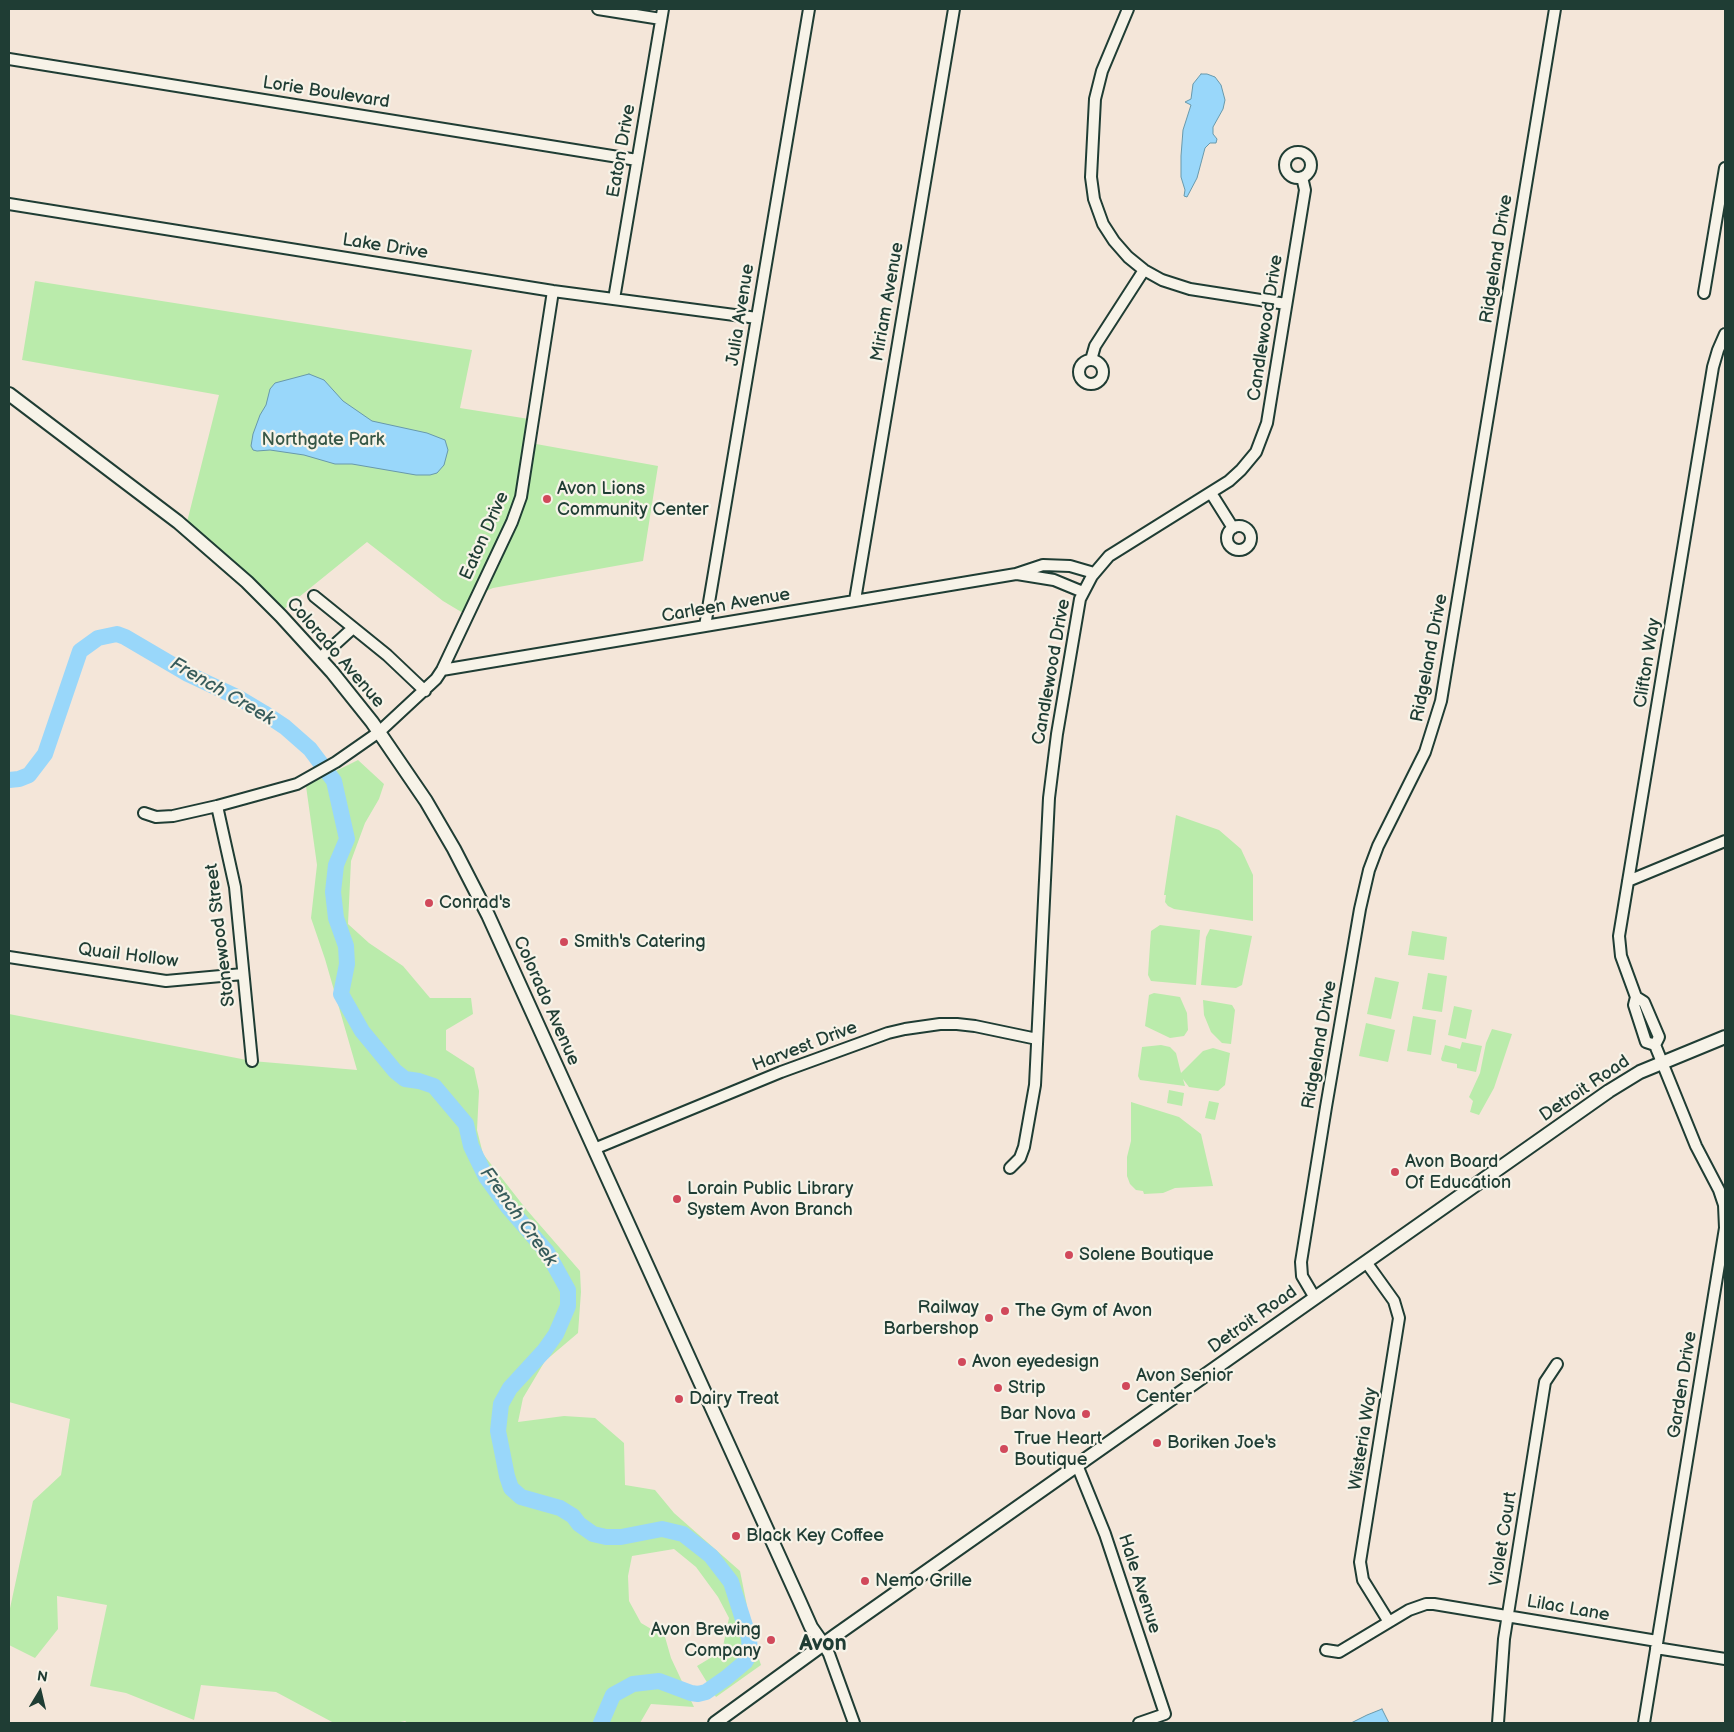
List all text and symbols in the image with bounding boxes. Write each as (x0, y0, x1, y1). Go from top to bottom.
street label: Lorie Boulevard (261, 72, 391, 114)
street label: Eaton Drive (603, 103, 641, 199)
street label: Ridgeland Drive (1476, 193, 1518, 325)
street label: Lake Drive (341, 230, 429, 264)
street label: Miriam Avenue (867, 241, 909, 363)
street label: Candlewood Drive (1244, 253, 1288, 403)
street label: Julia Avenue (722, 262, 760, 368)
park label: Northgate Park (261, 429, 385, 451)
place label: Avon Lions Community Center (557, 478, 708, 520)
street label: Eaton Drive (456, 488, 514, 584)
marker: Avon Lions Community Center (541, 493, 553, 505)
street label: Carleen Avenue (660, 584, 792, 628)
street label: Ridgeland Drive (1407, 592, 1453, 724)
street label: Colorado Avenue (281, 593, 389, 713)
street label: Candlewood Drive (1029, 597, 1075, 747)
street label: Clifton Way (1630, 617, 1666, 709)
water label: French Creek (166, 653, 278, 731)
street label: Stonewood Street (202, 862, 240, 1008)
place label: Conrad's (439, 892, 511, 914)
marker: Conrad's (423, 897, 435, 909)
place label: Smith's Catering (574, 931, 706, 953)
street label: Colorado Avenue (508, 933, 584, 1069)
marker: Smith's Catering (558, 936, 570, 948)
street label: Quail Hollow (77, 939, 179, 973)
street label: Ridgeland Drive (1298, 979, 1342, 1111)
street label: Harvest Drive (750, 1017, 860, 1077)
street label: Detroit Road (1536, 1051, 1634, 1127)
place label: Avon Board Of Education (1405, 1151, 1511, 1194)
water label: French Creek (474, 1163, 562, 1271)
marker: Avon Board Of Education (1389, 1166, 1401, 1178)
place label: Lorain Public Library System Avon Branch (687, 1178, 853, 1220)
marker: Lorain Public Library System Avon Branch (671, 1193, 683, 1205)
place label: Solene Boutique (1079, 1244, 1214, 1266)
marker: Solene Boutique (1063, 1249, 1075, 1261)
street label: Detroit Road (1204, 1281, 1302, 1359)
place label: Railway Barbershop (883, 1297, 979, 1340)
place label: The Gym of Avon (1015, 1300, 1152, 1322)
marker: The Gym of Avon (999, 1305, 1011, 1317)
marker: Railway Barbershop (983, 1312, 995, 1324)
street label: Garden Drive (1664, 1330, 1702, 1440)
place label: Avon eyedesign (972, 1351, 1099, 1373)
marker: Avon eyedesign (956, 1356, 968, 1368)
place label: Avon Senior Center (1136, 1365, 1233, 1408)
place label: Strip (1008, 1377, 1046, 1399)
marker: Avon Senior Center (1120, 1380, 1132, 1392)
marker: Strip (992, 1382, 1004, 1394)
street label: Wisteria Way (1345, 1386, 1383, 1492)
place label: Dairy Treat (689, 1388, 779, 1410)
marker: Dairy Treat (673, 1393, 685, 1405)
place label: Bar Nova (1000, 1403, 1076, 1425)
marker: Bar Nova (1080, 1408, 1092, 1420)
place label: True Heart Boutique (1014, 1428, 1102, 1470)
place label: Boriken Joe's (1167, 1432, 1276, 1454)
marker: Boriken Joe's (1151, 1437, 1163, 1449)
marker: True Heart Boutique (998, 1443, 1010, 1455)
street label: Violet Court (1486, 1490, 1522, 1588)
place label: Black Key Coffee (746, 1525, 884, 1547)
marker: Black Key Coffee (730, 1530, 742, 1542)
street label: Hale Avenue (1113, 1532, 1165, 1636)
place label: Nemo Grille (875, 1570, 972, 1592)
marker: Nemo Grille (859, 1575, 871, 1587)
street label: Lilac Lane (1525, 1591, 1611, 1627)
place label: Avon Brewing Company (651, 1619, 761, 1662)
district label: Avon (799, 1631, 847, 1657)
marker: Avon Brewing Company (765, 1634, 777, 1646)
north arrow (15, 1667, 65, 1717)
text: N (36, 1667, 49, 1686)

